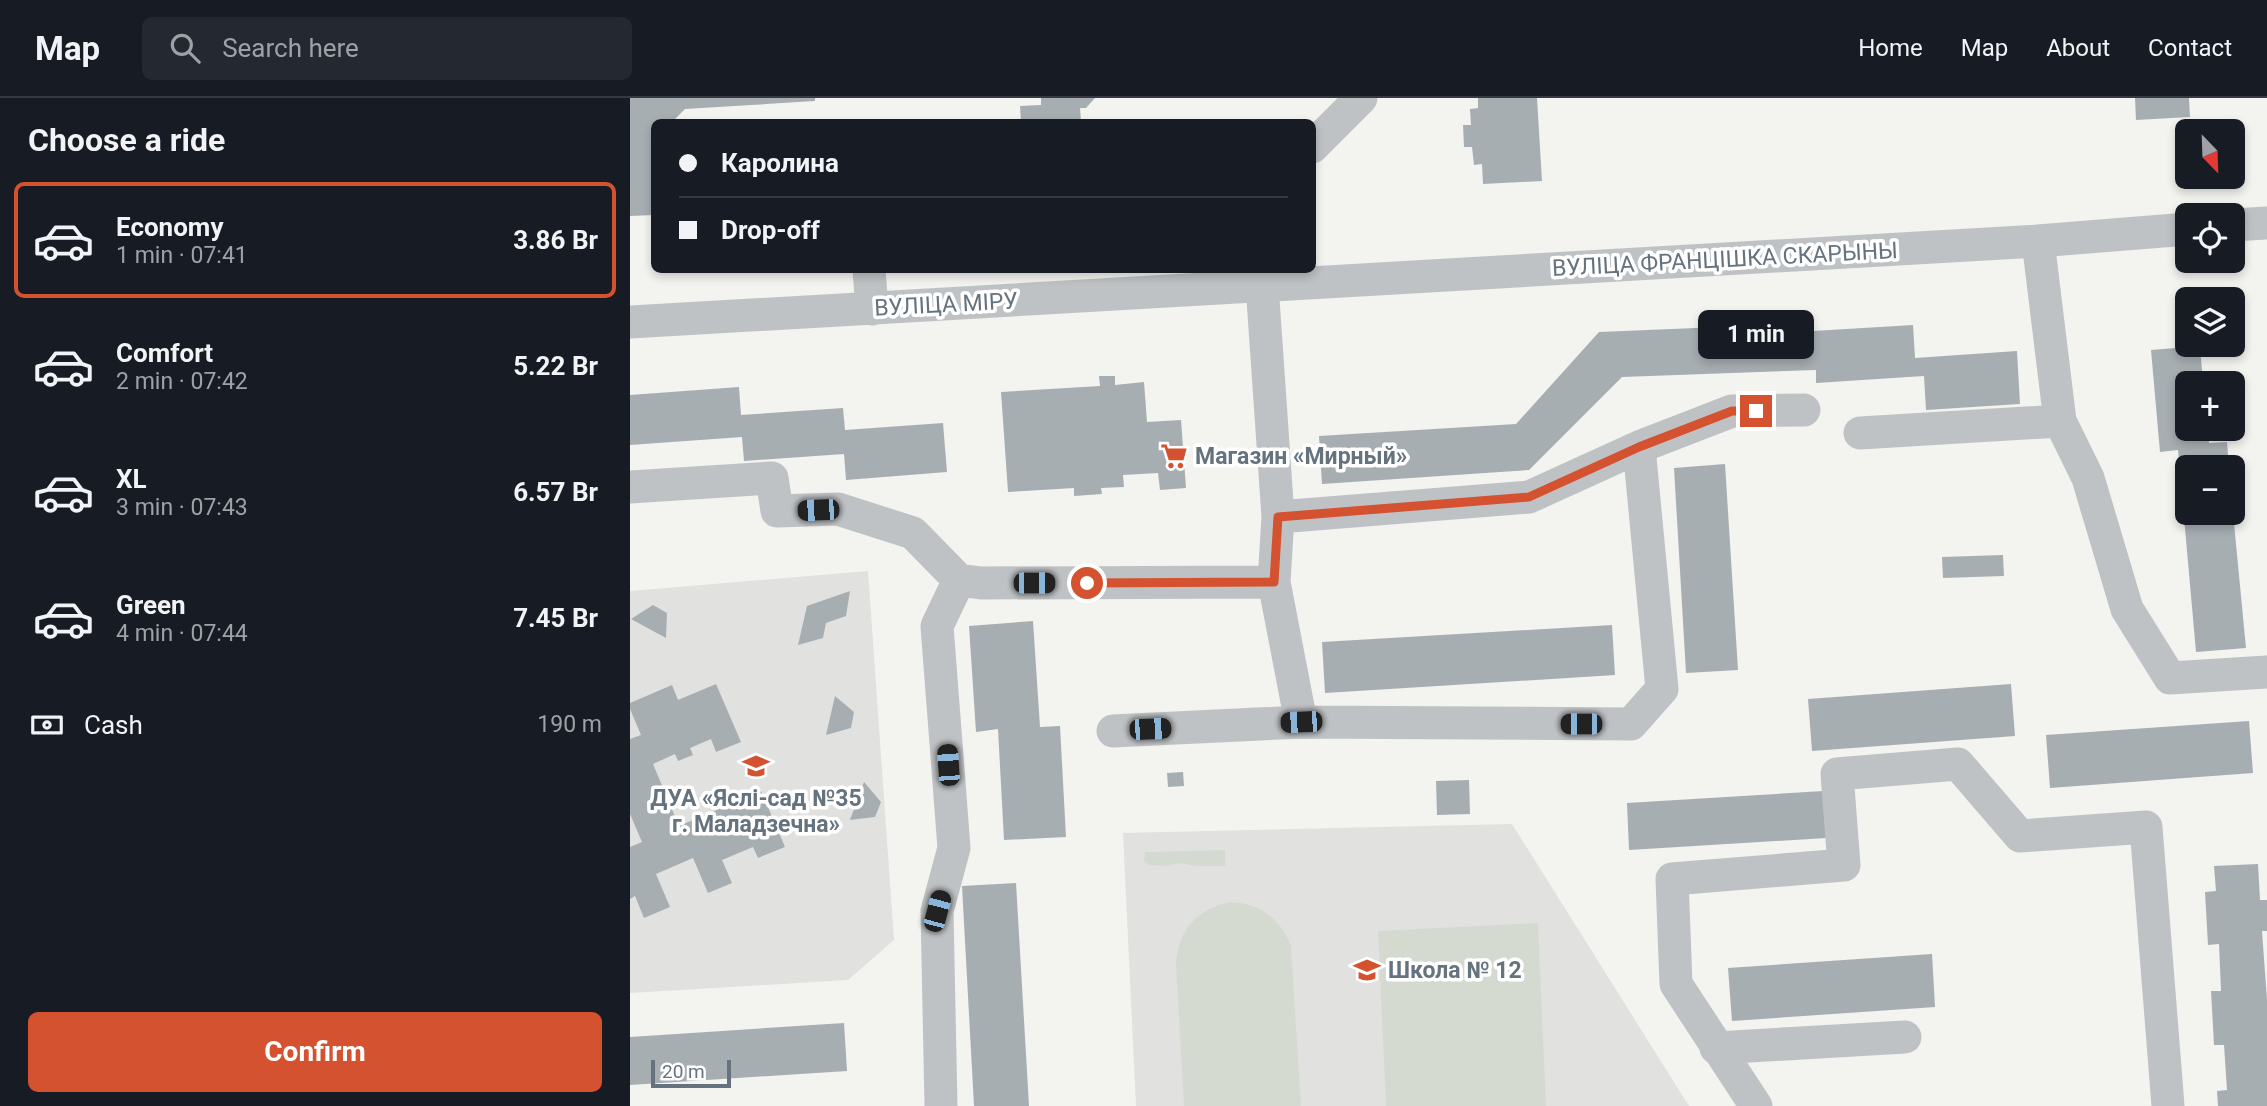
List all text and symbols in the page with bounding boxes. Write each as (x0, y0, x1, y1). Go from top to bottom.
search box (142, 17, 632, 80)
text: Map (35, 29, 100, 68)
icon: search (166, 29, 204, 67)
text: Search here (222, 33, 359, 63)
text: Home (1858, 34, 1923, 62)
text: Map (1961, 34, 2008, 62)
text: About (2046, 34, 2110, 62)
text: Contact (2148, 34, 2232, 62)
north arrow (2175, 119, 2245, 189)
map controls (2175, 119, 2245, 525)
text: Choose a ride (28, 121, 225, 159)
text: Каролина (721, 148, 839, 178)
button: locate (2175, 203, 2245, 273)
icon: car (32, 209, 95, 272)
text: Economy (116, 212, 223, 242)
text: Drop-off (721, 215, 820, 245)
text: 3.86 Br (513, 225, 598, 255)
street label: ВУЛІЦА ФРАНЦІШКА СКАРЫНЫ (1552, 237, 1899, 282)
text: 1 min · 07:41 (116, 242, 248, 269)
street label: ВУЛІЦА МІРУ (874, 287, 1018, 322)
button: layers (2175, 287, 2245, 357)
callout: 1 min (1698, 310, 1814, 358)
text: 1 min (1727, 321, 1785, 348)
icon: car (32, 335, 95, 398)
text: Comfort (116, 338, 213, 368)
text: 5.22 Br (513, 351, 598, 381)
text: 2 min · 07:42 (116, 368, 248, 395)
button: + (2175, 371, 2245, 441)
route end (1740, 395, 1772, 427)
supermarket icon: Магазин «Мирный» (1159, 441, 1189, 471)
place label: Магазин «Мирный» (1195, 443, 1407, 470)
button: − (2175, 455, 2245, 525)
icon: car (32, 461, 95, 524)
text: XL (116, 464, 147, 494)
text: 6.57 Br (513, 477, 598, 507)
text: 3 min · 07:43 (116, 494, 248, 521)
car (797, 499, 840, 521)
route start (1071, 567, 1103, 599)
car (1014, 573, 1056, 594)
icon: car (32, 587, 95, 650)
text: Green (116, 590, 186, 620)
text: 7.45 Br (513, 603, 598, 633)
text: 4 min · 07:44 (116, 620, 248, 647)
icon: cash (28, 706, 66, 744)
text: Cash (84, 710, 143, 740)
text: 190 m (537, 711, 602, 738)
car (1280, 711, 1323, 733)
car (1561, 714, 1603, 735)
car (1129, 718, 1172, 740)
car (937, 743, 960, 787)
school or university icon: ДУА «Яслі-сад №35 г. Маладзечна» (741, 751, 771, 781)
place label: ДУА «Яслі-сад №35 г. Маладзечна» (650, 785, 862, 838)
car (922, 888, 953, 934)
school or university icon: Школа № 12 (1352, 955, 1382, 985)
place label: Школа № 12 (1388, 957, 1522, 984)
button: Confirm (28, 1012, 602, 1092)
scale bar (651, 1057, 732, 1089)
text: 20 m (662, 1060, 705, 1083)

